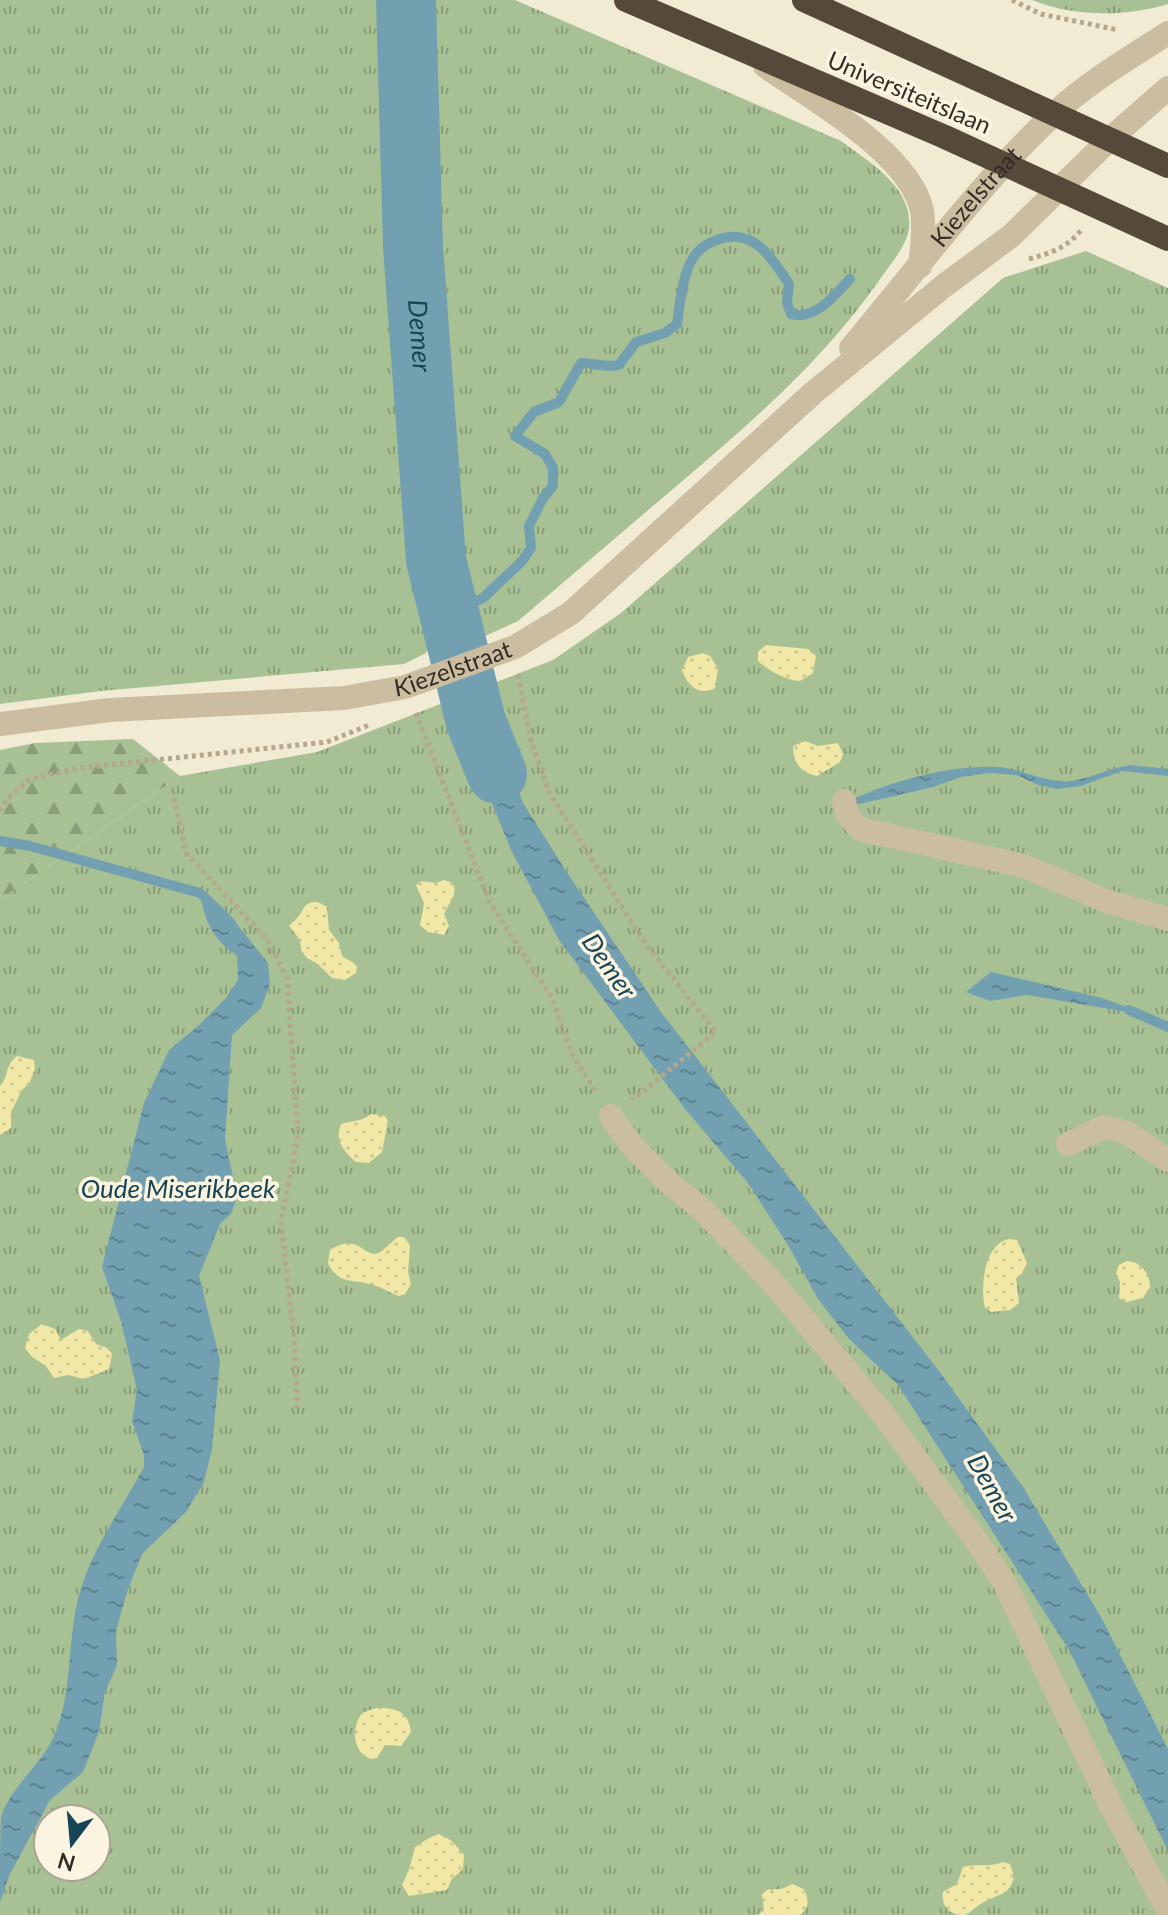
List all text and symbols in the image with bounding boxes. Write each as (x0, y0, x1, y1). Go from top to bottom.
street label: Universiteitslaan (823, 44, 996, 139)
street label: Kiezelstraat (924, 140, 1027, 252)
water label: Demer (402, 298, 439, 374)
street label: Kiezelstraat (392, 633, 515, 702)
water label: Demer (576, 927, 644, 1005)
water label: Oude Miserikbeek (81, 1172, 276, 1204)
water label: Demer (961, 1448, 1025, 1528)
north arrow (32, 1803, 112, 1883)
text: N (54, 1847, 78, 1878)

